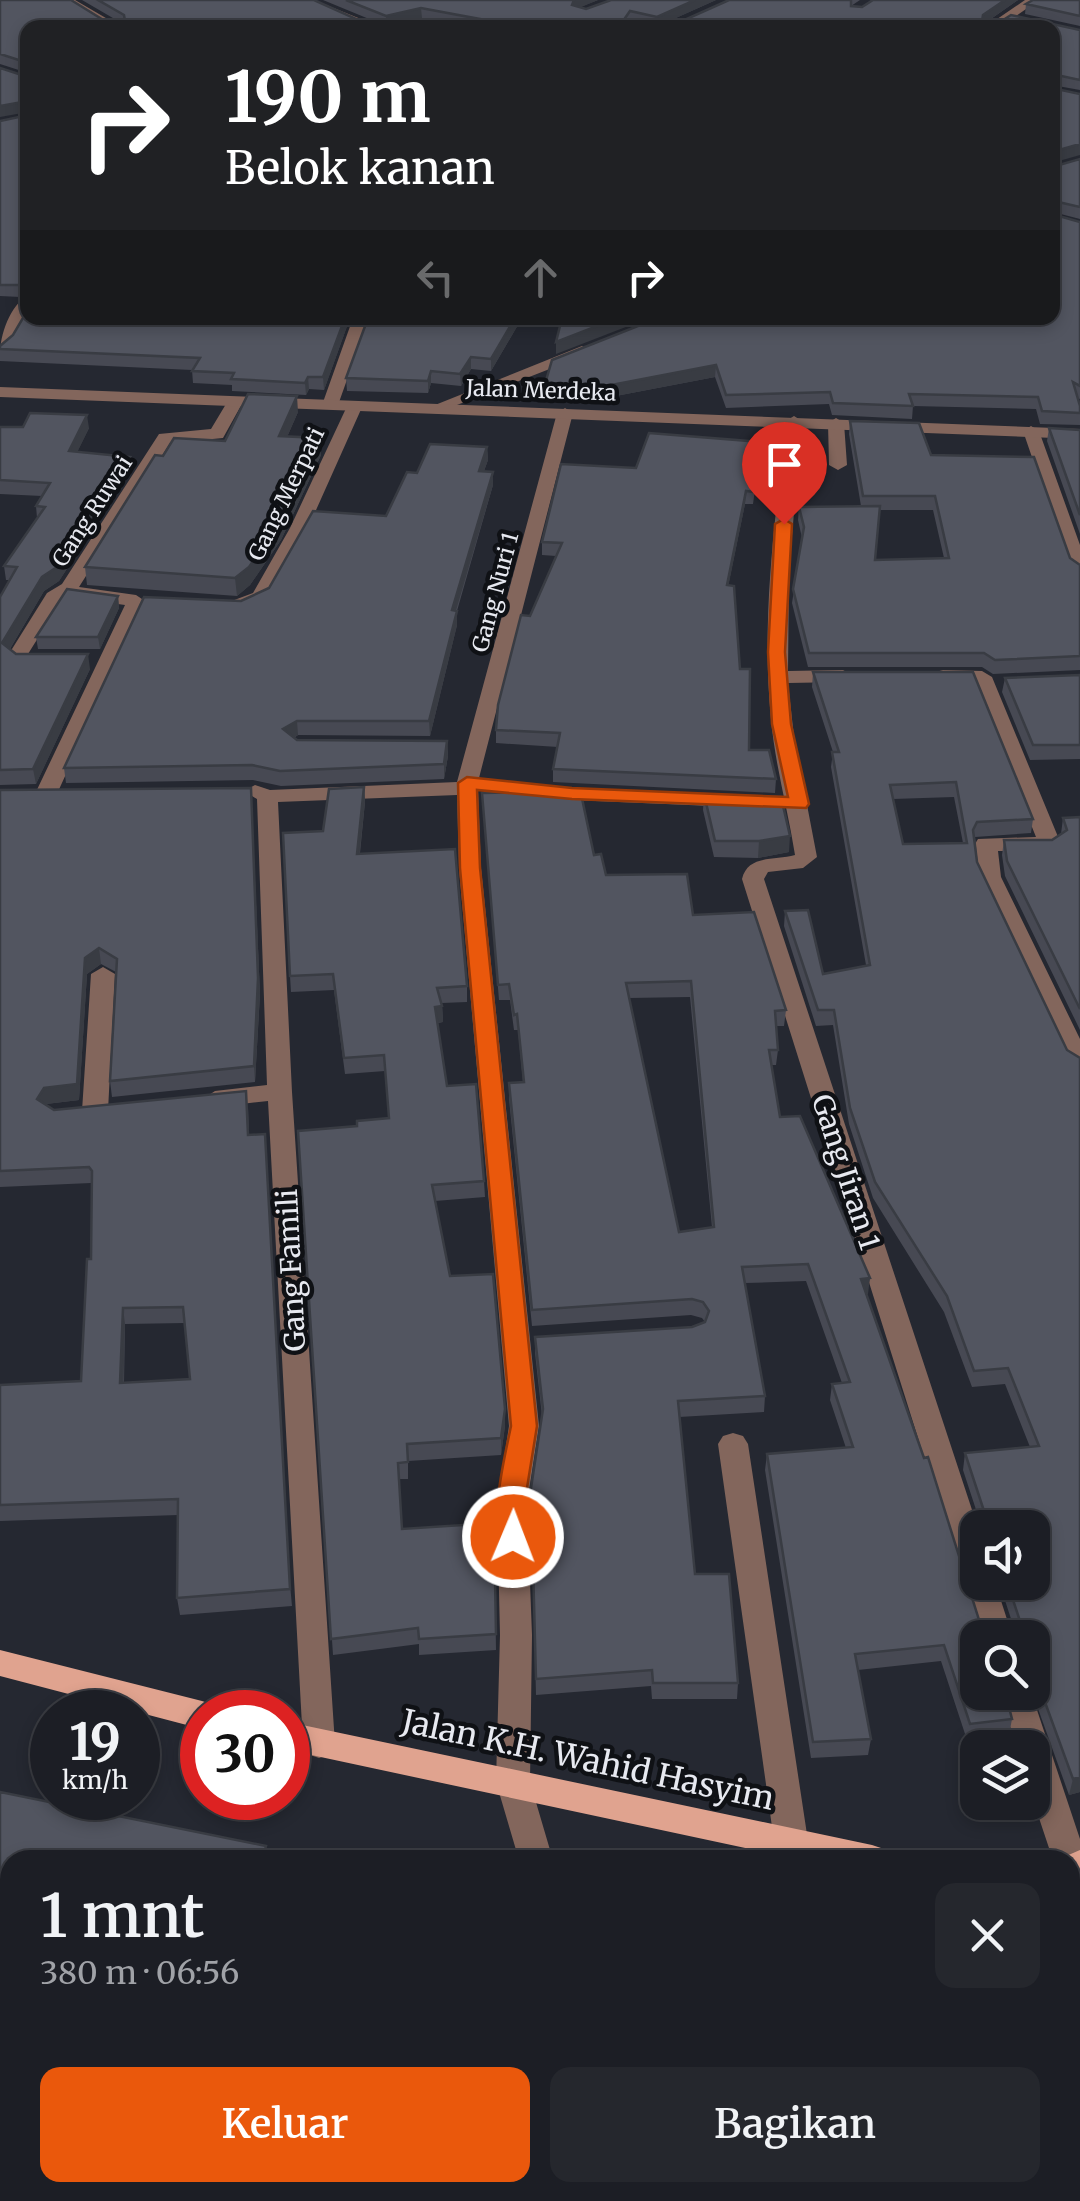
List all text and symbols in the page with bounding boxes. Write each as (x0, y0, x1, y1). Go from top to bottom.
text: 190 m (225, 53, 431, 141)
icon: right (60, 60, 190, 190)
text: Belok kanan (225, 140, 495, 196)
icon: left (408, 250, 463, 305)
icon: ahead (513, 250, 568, 305)
icon: right (618, 250, 673, 305)
street label: Jalan Merdeka (464, 373, 617, 407)
pin (742, 422, 827, 525)
street label: Gang Merpati (242, 423, 330, 565)
icon: arrive (757, 437, 812, 492)
street label: Gang Ruwai (46, 450, 138, 572)
street label: Gang Nuri 1 (466, 529, 524, 655)
street label: Gang Jiran 1 (804, 1090, 888, 1254)
street label: Gang Famili (269, 1188, 313, 1352)
position arrow (461, 1485, 565, 1589)
map controls (960, 1510, 1050, 1820)
button: sound (960, 1510, 1050, 1600)
button: search (960, 1620, 1050, 1710)
speed limit sign: 30 (180, 1690, 310, 1820)
street label: Jalan K.H. Wahid Hasyim (397, 1701, 778, 1819)
text: 19 (69, 1711, 121, 1774)
button: layers (960, 1730, 1050, 1820)
text: km/h (62, 1764, 128, 1796)
text: 1 mnt (40, 1878, 205, 1953)
button: close (935, 1883, 1040, 1988)
text: 380 m · 06:56 (40, 1953, 239, 1993)
button: Keluar (40, 2067, 530, 2182)
button: Bagikan (550, 2067, 1040, 2182)

